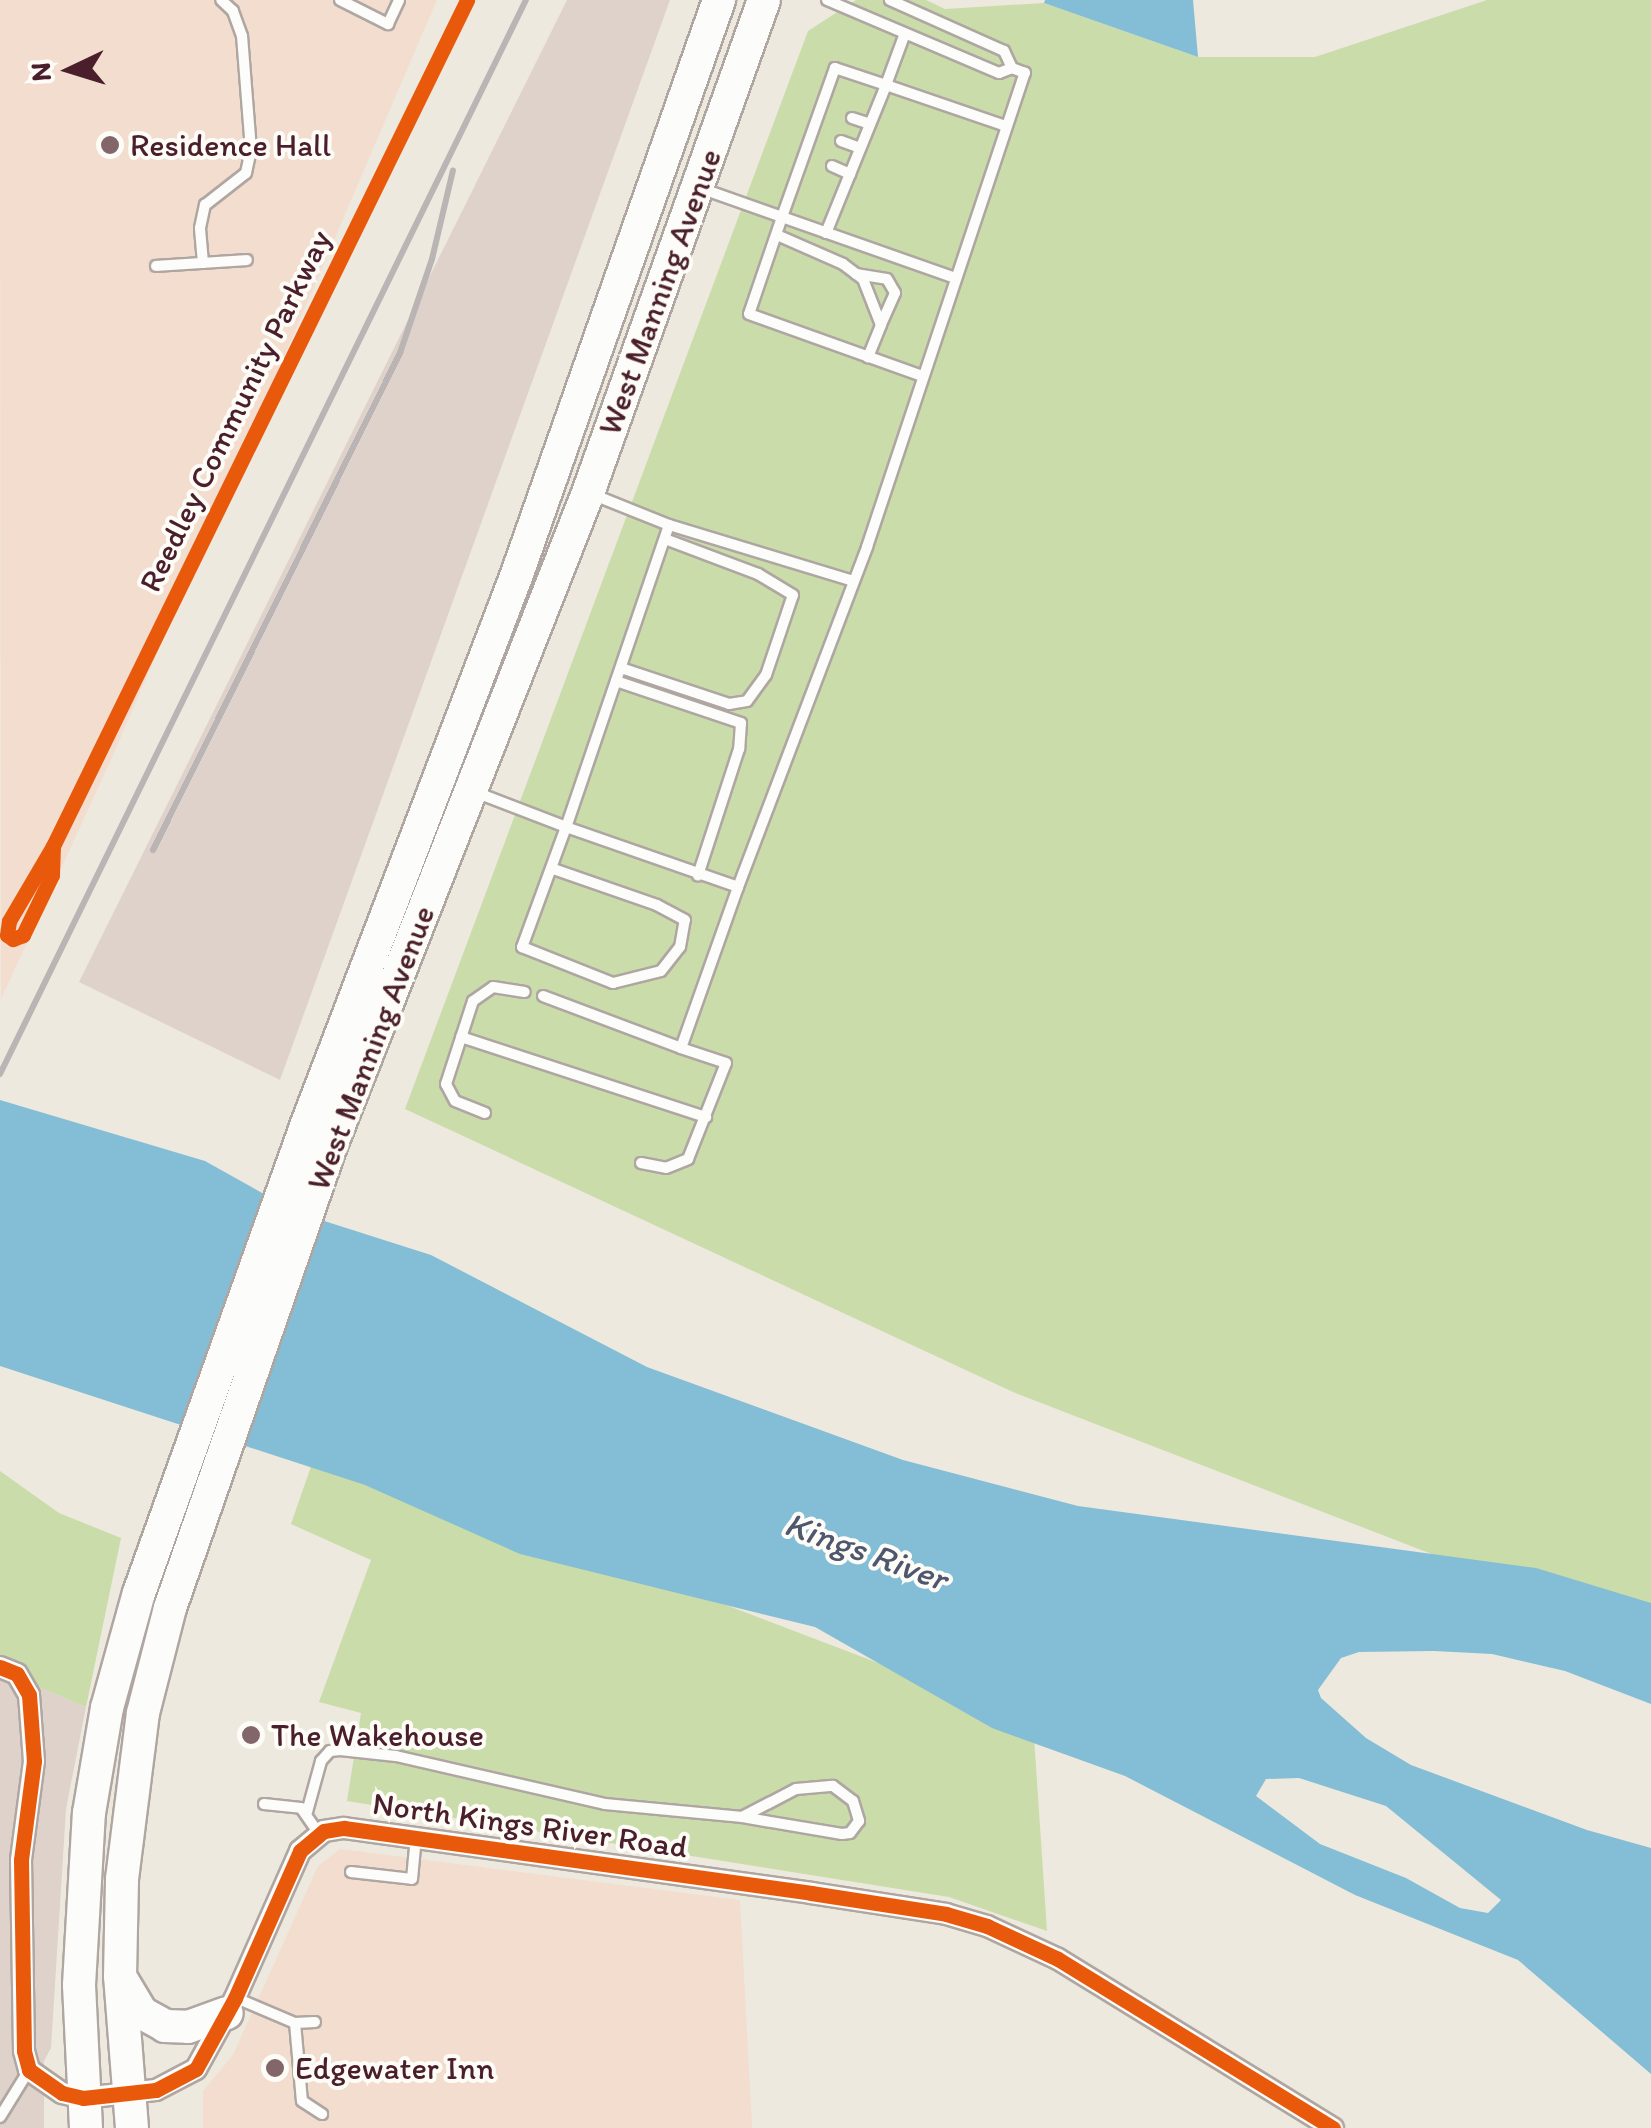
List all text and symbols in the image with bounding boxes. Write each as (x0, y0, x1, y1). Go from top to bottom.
north arrow (20, 20, 120, 120)
text: N (22, 61, 58, 83)
place label: Residence Hall (130, 126, 332, 164)
marker: Residence Hall (99, 134, 121, 156)
street label: West Manning Avenue (590, 144, 730, 440)
street label: Reedley Community Parkway (131, 224, 339, 598)
street label: West Manning Avenue (299, 900, 443, 1196)
water label: Kings River (780, 1502, 952, 1600)
place label: The Wakehouse (271, 1716, 483, 1754)
marker: The Wakehouse (240, 1724, 262, 1746)
street label: North Kings River Road (370, 1784, 690, 1866)
place label: Edgewater Inn (295, 2049, 493, 2087)
marker: Edgewater Inn (264, 2057, 286, 2079)

